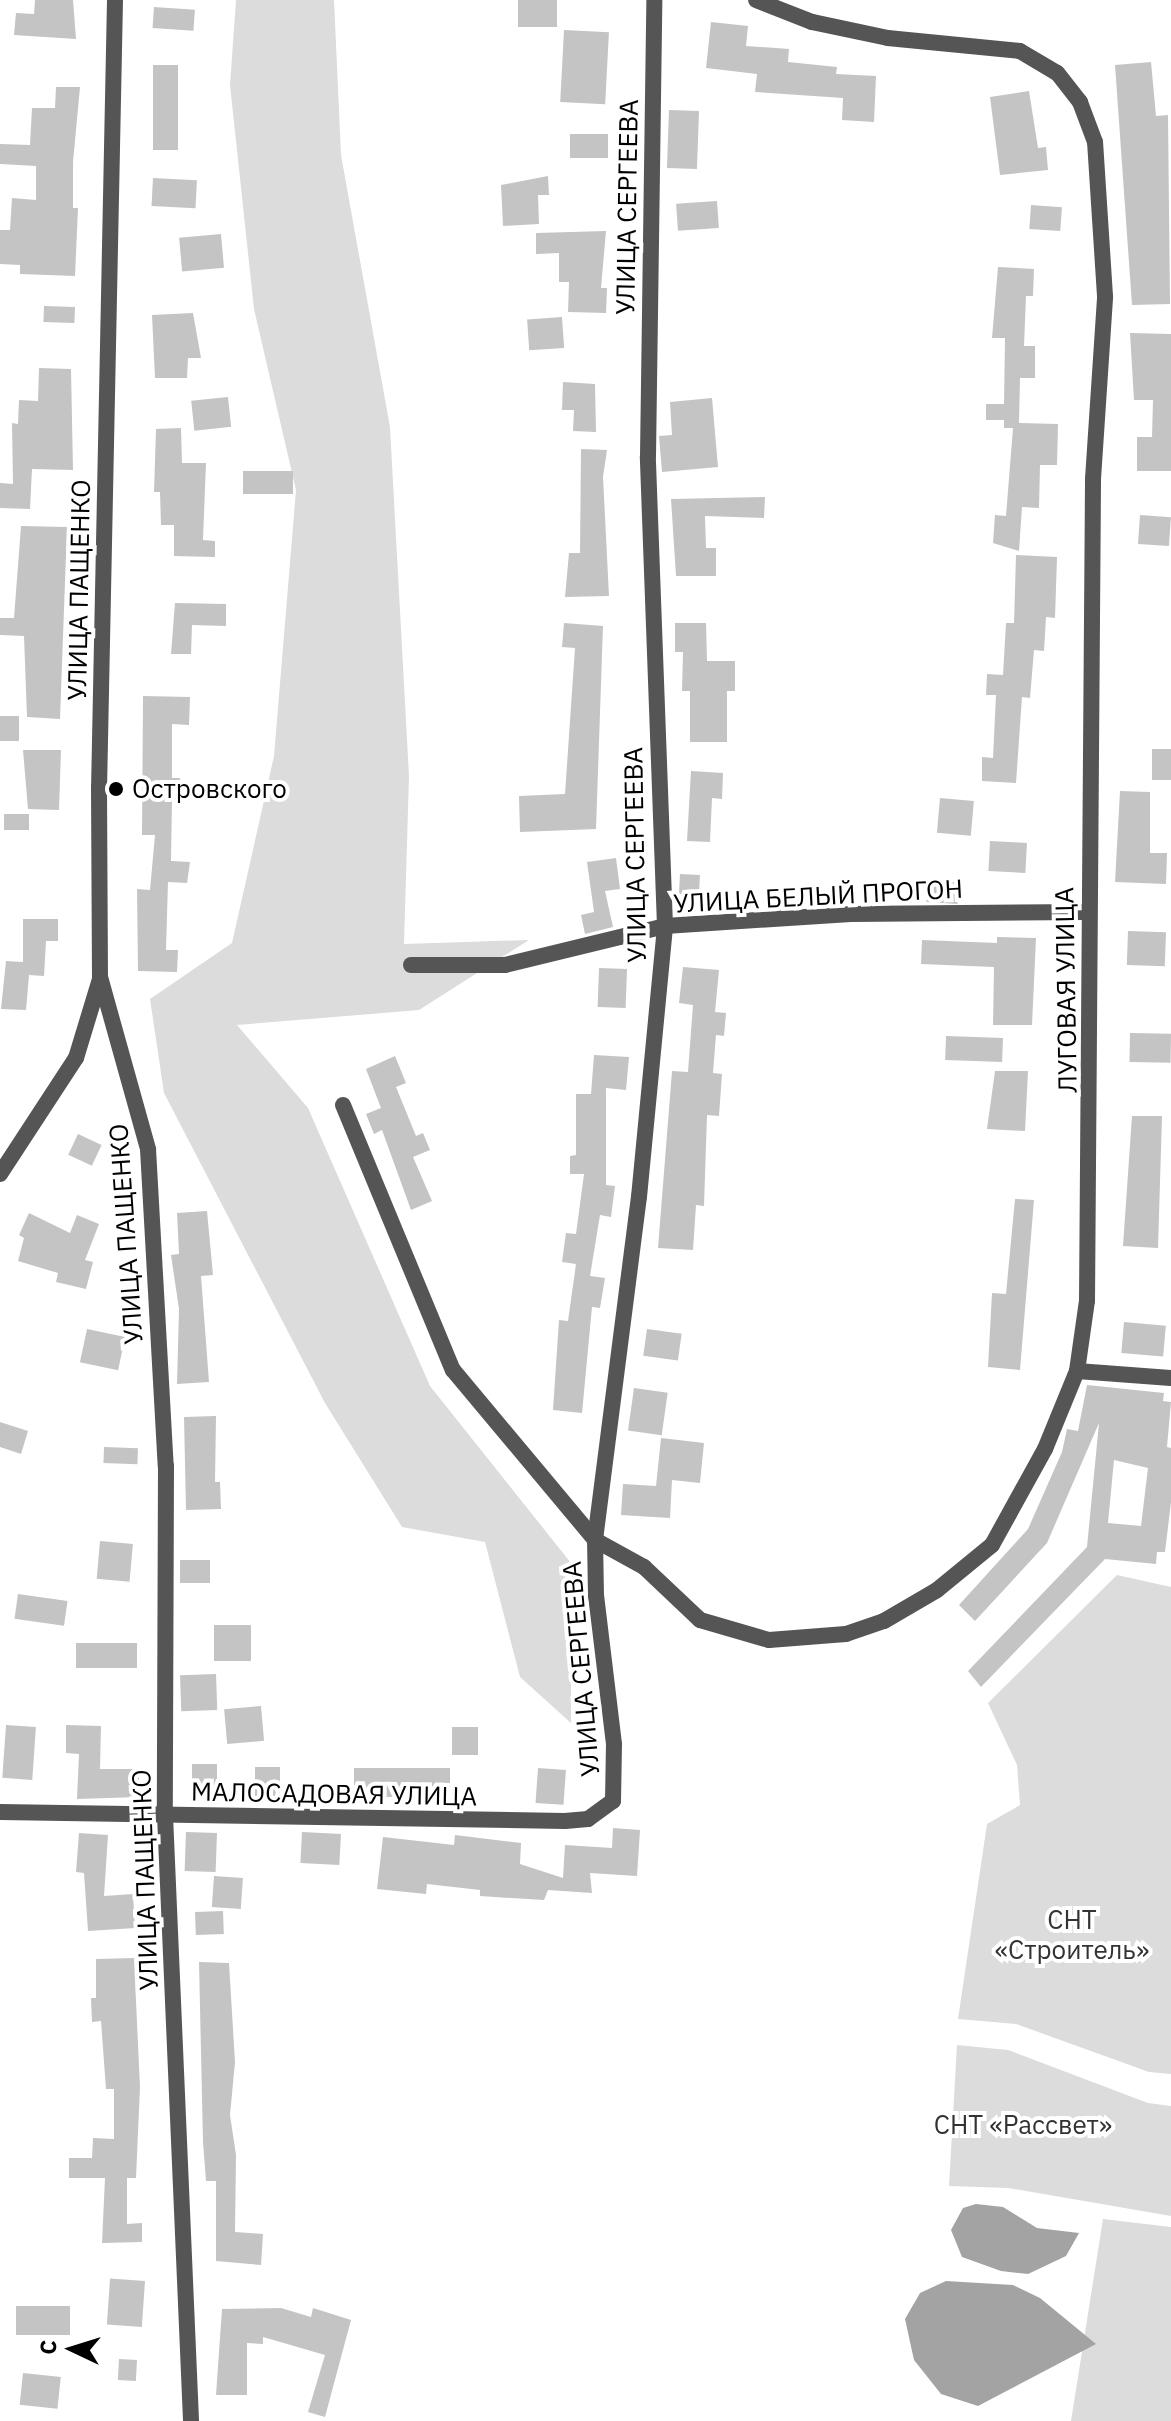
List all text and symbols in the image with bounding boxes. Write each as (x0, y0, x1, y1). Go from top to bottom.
street label: УЛИЦА СЕРГЕЕВА (610, 99, 644, 315)
street label: УЛИЦА ПАЩЕНКО (61, 479, 97, 701)
street label: УЛИЦА СЕРГЕЕВА (618, 747, 652, 963)
place label: Островского (132, 773, 287, 805)
marker: Островского (107, 780, 125, 798)
street label: УЛИЦА БЕЛЫЙ ПРОГОН (672, 873, 964, 919)
street label: ЛУГОВАЯ УЛИЦА (1049, 887, 1083, 1093)
street label: УЛИЦА ПАЩЕНКО (103, 1123, 149, 1345)
street label: УЛИЦА СЕРГЕЕВА (556, 1560, 606, 1778)
street label: УЛИЦА ПАЩЕНКО (126, 1769, 164, 1991)
street label: МАЛОСАДОВАЯ УЛИЦА (191, 1776, 477, 1812)
park label: СНТ «Строитель» (995, 1904, 1149, 1966)
park label: СНТ «Рассвет» (934, 2109, 1112, 2141)
north arrow (32, 2309, 112, 2389)
text: С (33, 2339, 63, 2355)

